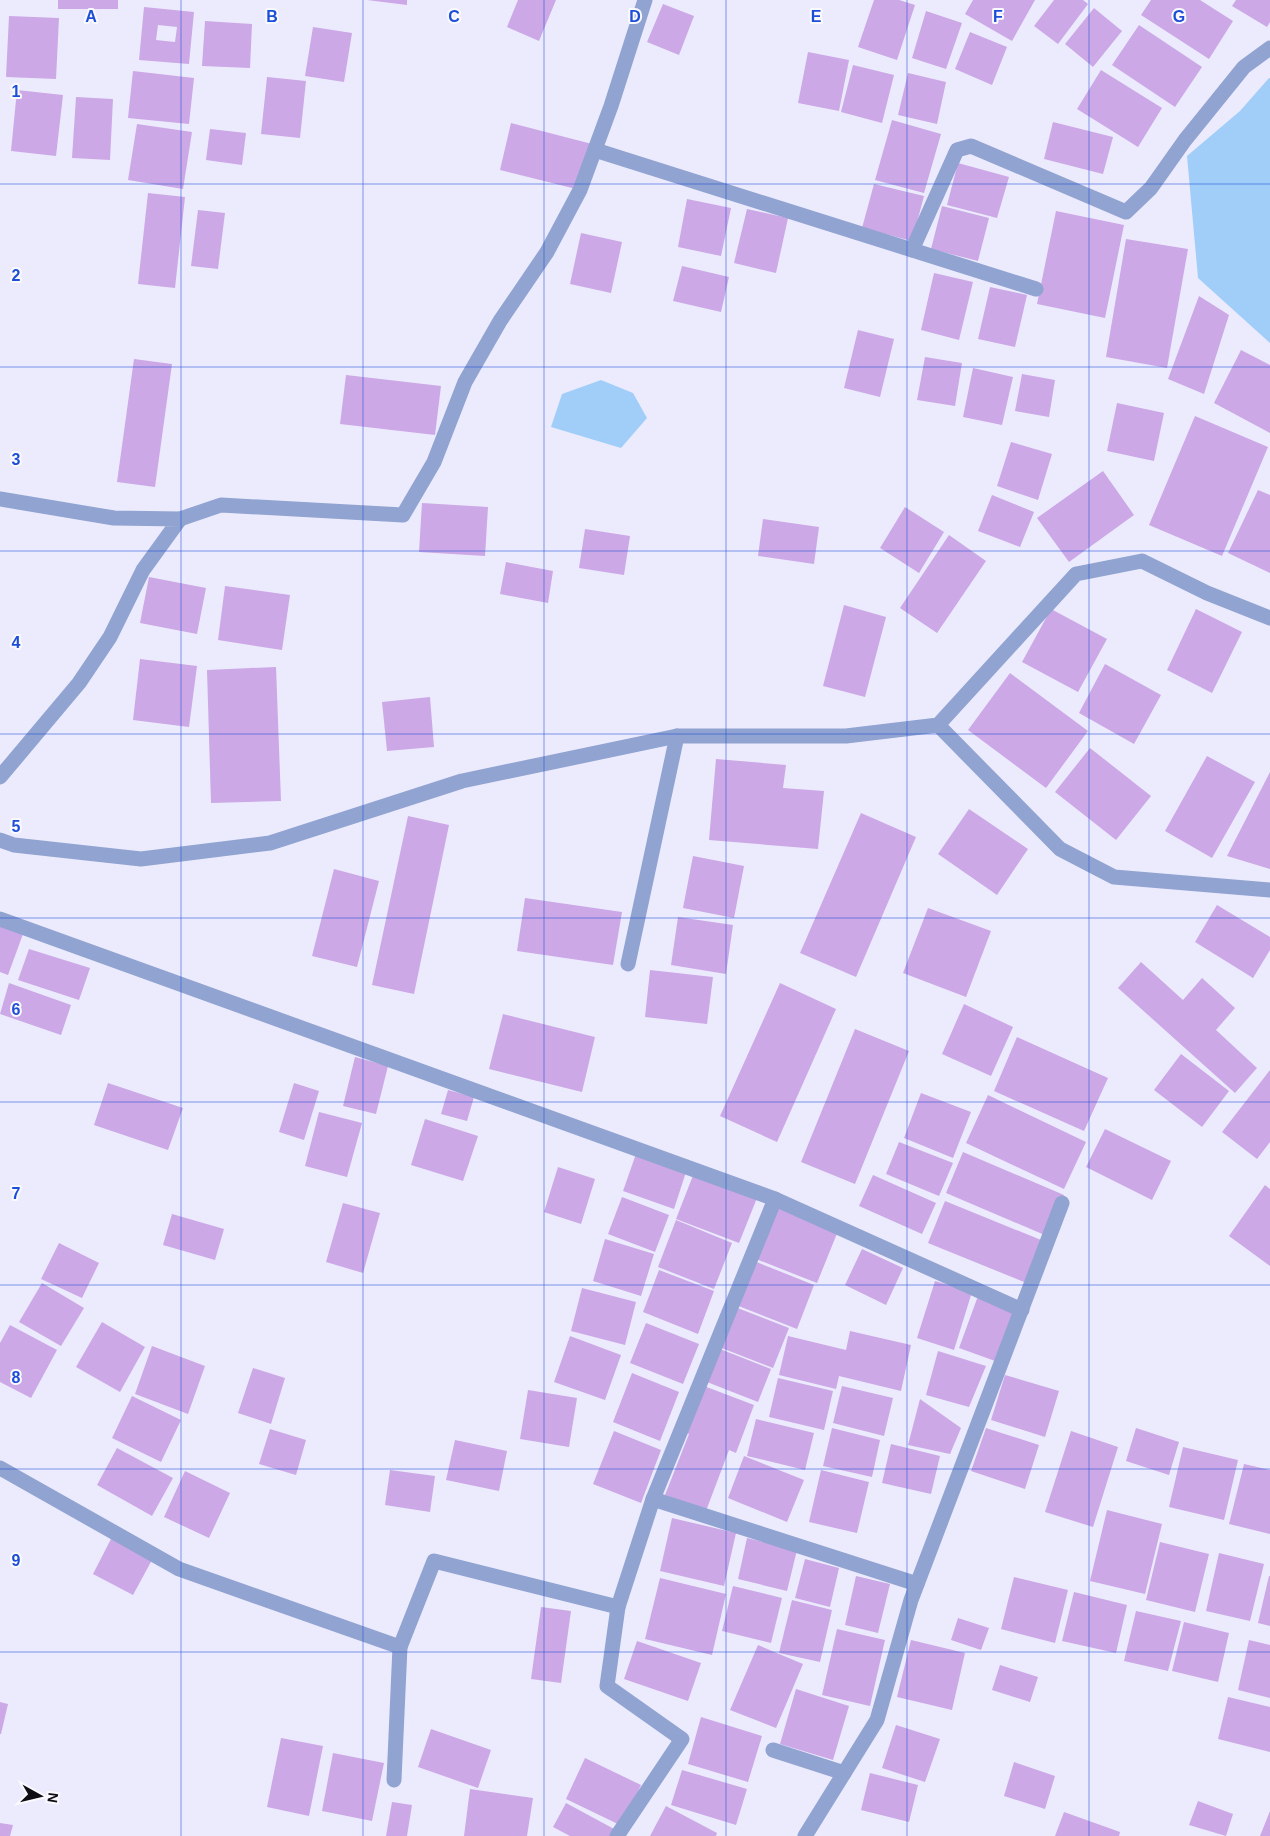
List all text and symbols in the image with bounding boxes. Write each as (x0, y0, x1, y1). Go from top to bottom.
text: A (85, 8, 97, 25)
text: B (266, 8, 278, 25)
text: C (448, 8, 460, 25)
text: D (629, 8, 641, 25)
text: E (811, 8, 822, 25)
text: F (993, 8, 1003, 25)
text: G (1173, 8, 1185, 25)
text: 1 (12, 83, 21, 100)
text: 2 (12, 267, 21, 284)
text: 3 (12, 451, 21, 468)
text: 4 (12, 634, 21, 651)
text: 5 (12, 818, 21, 835)
text: 6 (12, 1001, 21, 1018)
text: 7 (12, 1185, 21, 1202)
text: 8 (12, 1369, 21, 1386)
text: 9 (12, 1552, 21, 1569)
north arrow (15, 1771, 65, 1821)
text: N (44, 1792, 62, 1804)

